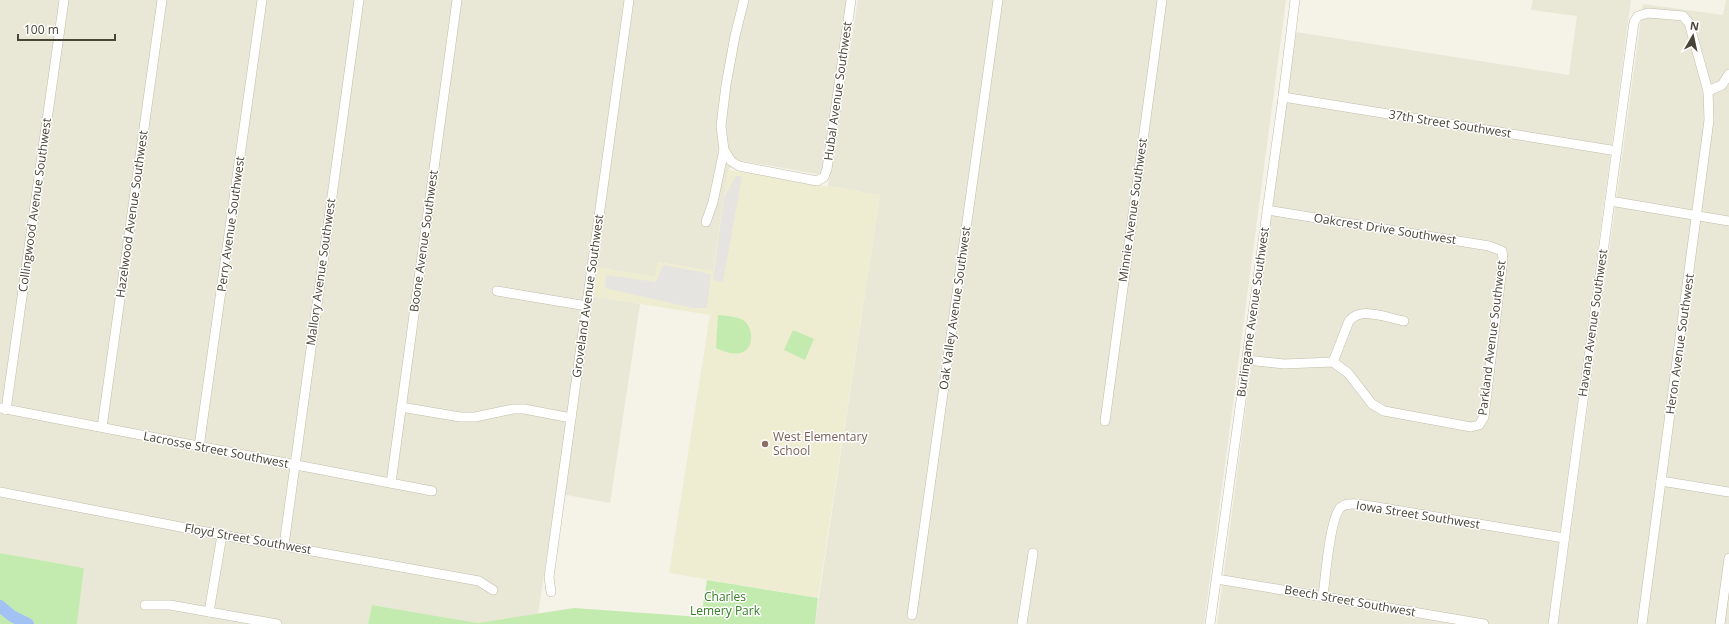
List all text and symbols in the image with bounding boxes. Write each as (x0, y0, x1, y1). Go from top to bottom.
scale bar (18, 16, 115, 42)
north arrow (1673, 16, 1713, 56)
text: N (1689, 18, 1700, 34)
street label: Hubal Avenue Southwest (819, 20, 856, 161)
text: 100 m (24, 21, 59, 38)
street label: 37th Street Southwest (1388, 105, 1513, 142)
street label: Collingwood Avenue Southwest (14, 117, 55, 293)
street label: Hazelwood Avenue Southwest (111, 129, 152, 299)
street label: Minnie Avenue Southwest (1114, 137, 1151, 283)
street label: Perry Avenue Southwest (213, 155, 248, 293)
street label: Boone Avenue Southwest (405, 169, 442, 313)
street label: Mallory Avenue Southwest (302, 197, 339, 347)
street label: Oakcrest Drive Southwest (1313, 209, 1458, 248)
street label: Groveland Avenue Southwest (568, 213, 607, 379)
street label: Oak Valley Avenue Southwest (935, 225, 974, 391)
street label: Burlingame Avenue Southwest (1232, 226, 1273, 398)
street label: Havana Avenue Southwest (1574, 248, 1611, 398)
street label: Parkland Avenue Southwest (1474, 259, 1509, 417)
street label: Heron Avenue Southwest (1661, 272, 1698, 415)
street label: Lacrosse Street Southwest (142, 427, 290, 472)
place label: West Elementary School (773, 428, 868, 459)
marker: West Elementary School (760, 439, 770, 449)
street label: Iowa Street Southwest (1355, 496, 1481, 533)
street label: Floyd Street Southwest (183, 519, 313, 558)
street label: Beech Street Southwest (1283, 581, 1417, 620)
park label: Charles Lemery Park (690, 588, 761, 619)

